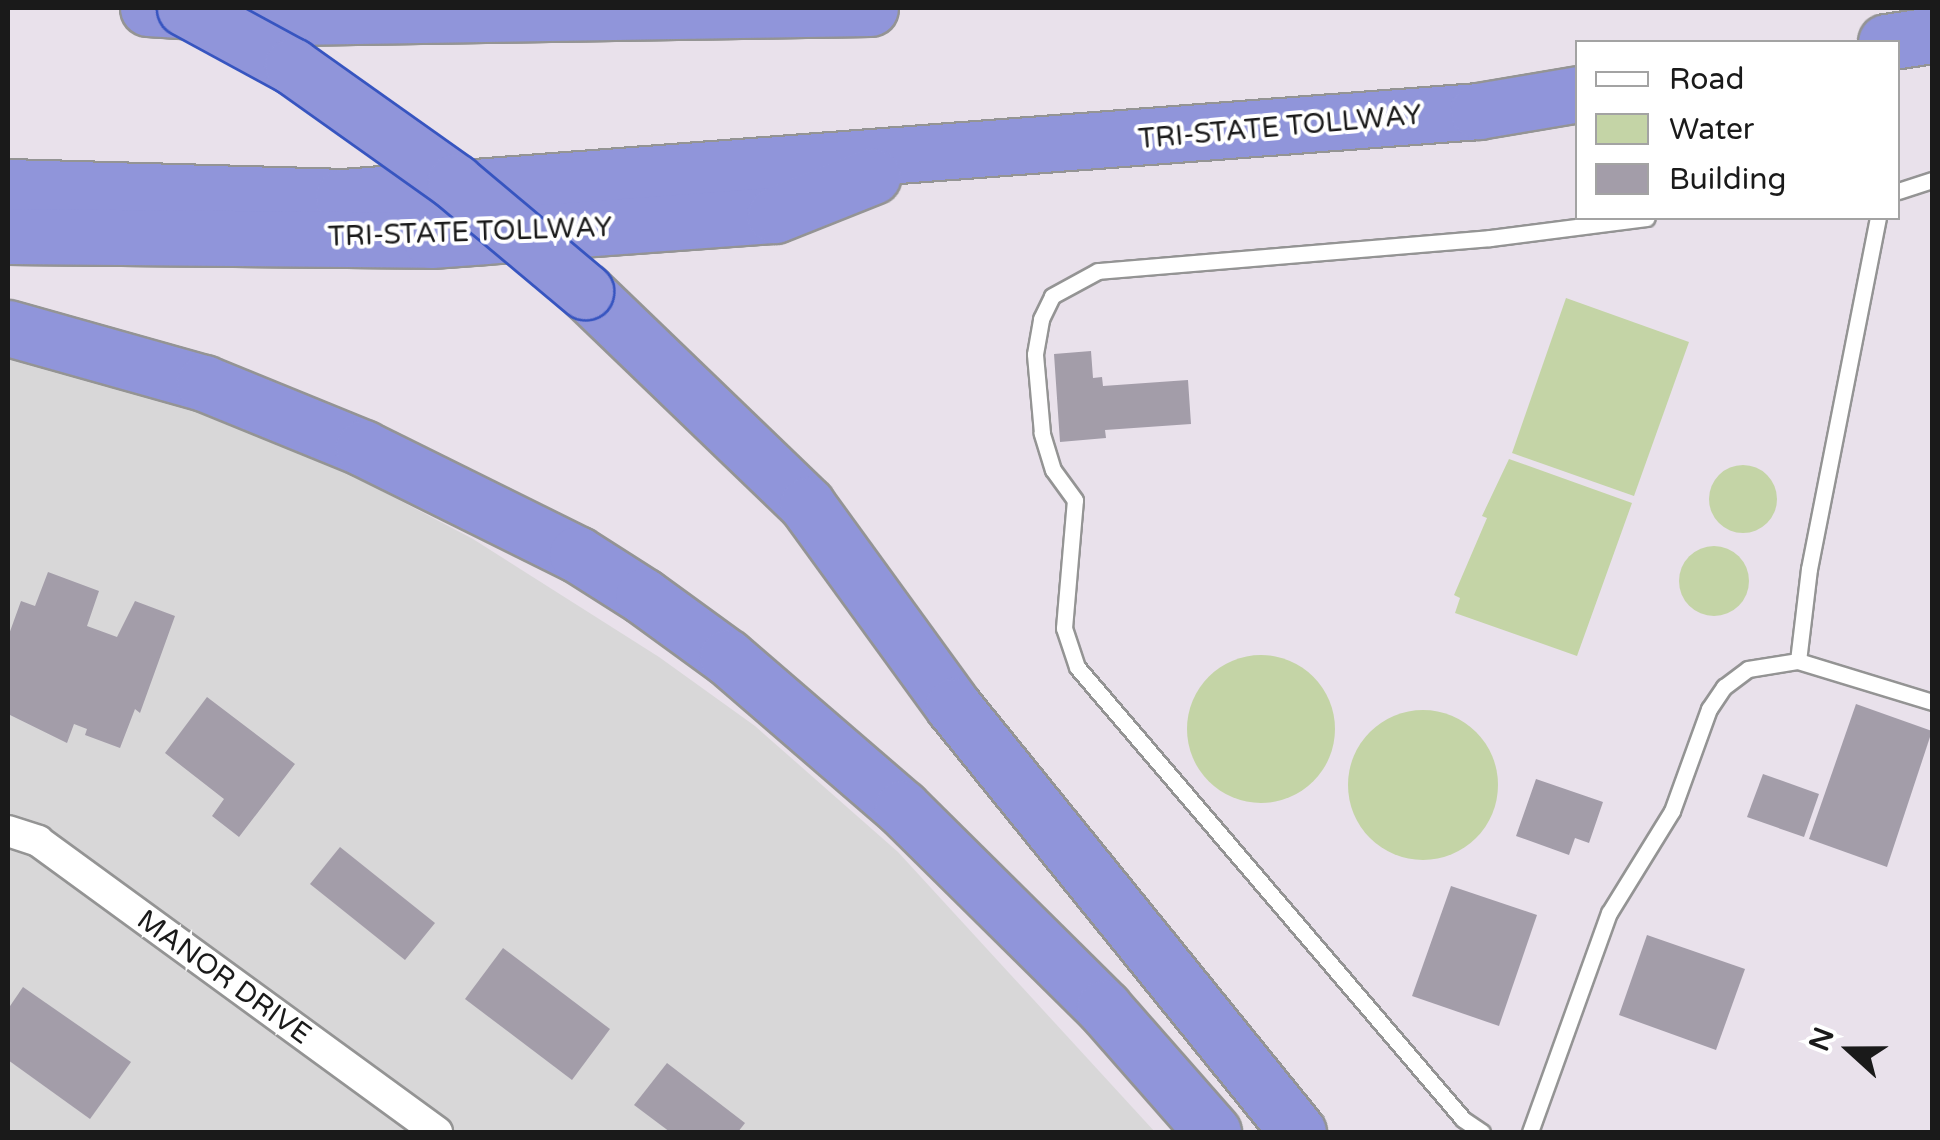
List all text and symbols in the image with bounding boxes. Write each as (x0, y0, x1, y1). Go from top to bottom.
legend (1575, 40, 1900, 220)
text: Road (1669, 61, 1744, 98)
street label: TRI-STATE TOLLWAY (1137, 98, 1423, 156)
text: Water (1669, 111, 1754, 148)
text: Building (1669, 161, 1786, 198)
street label: TRI-STATE TOLLWAY (327, 210, 613, 254)
street label: MANOR DRIVE (131, 903, 317, 1051)
north arrow (1800, 1000, 1900, 1100)
text: N (1802, 1023, 1842, 1056)

